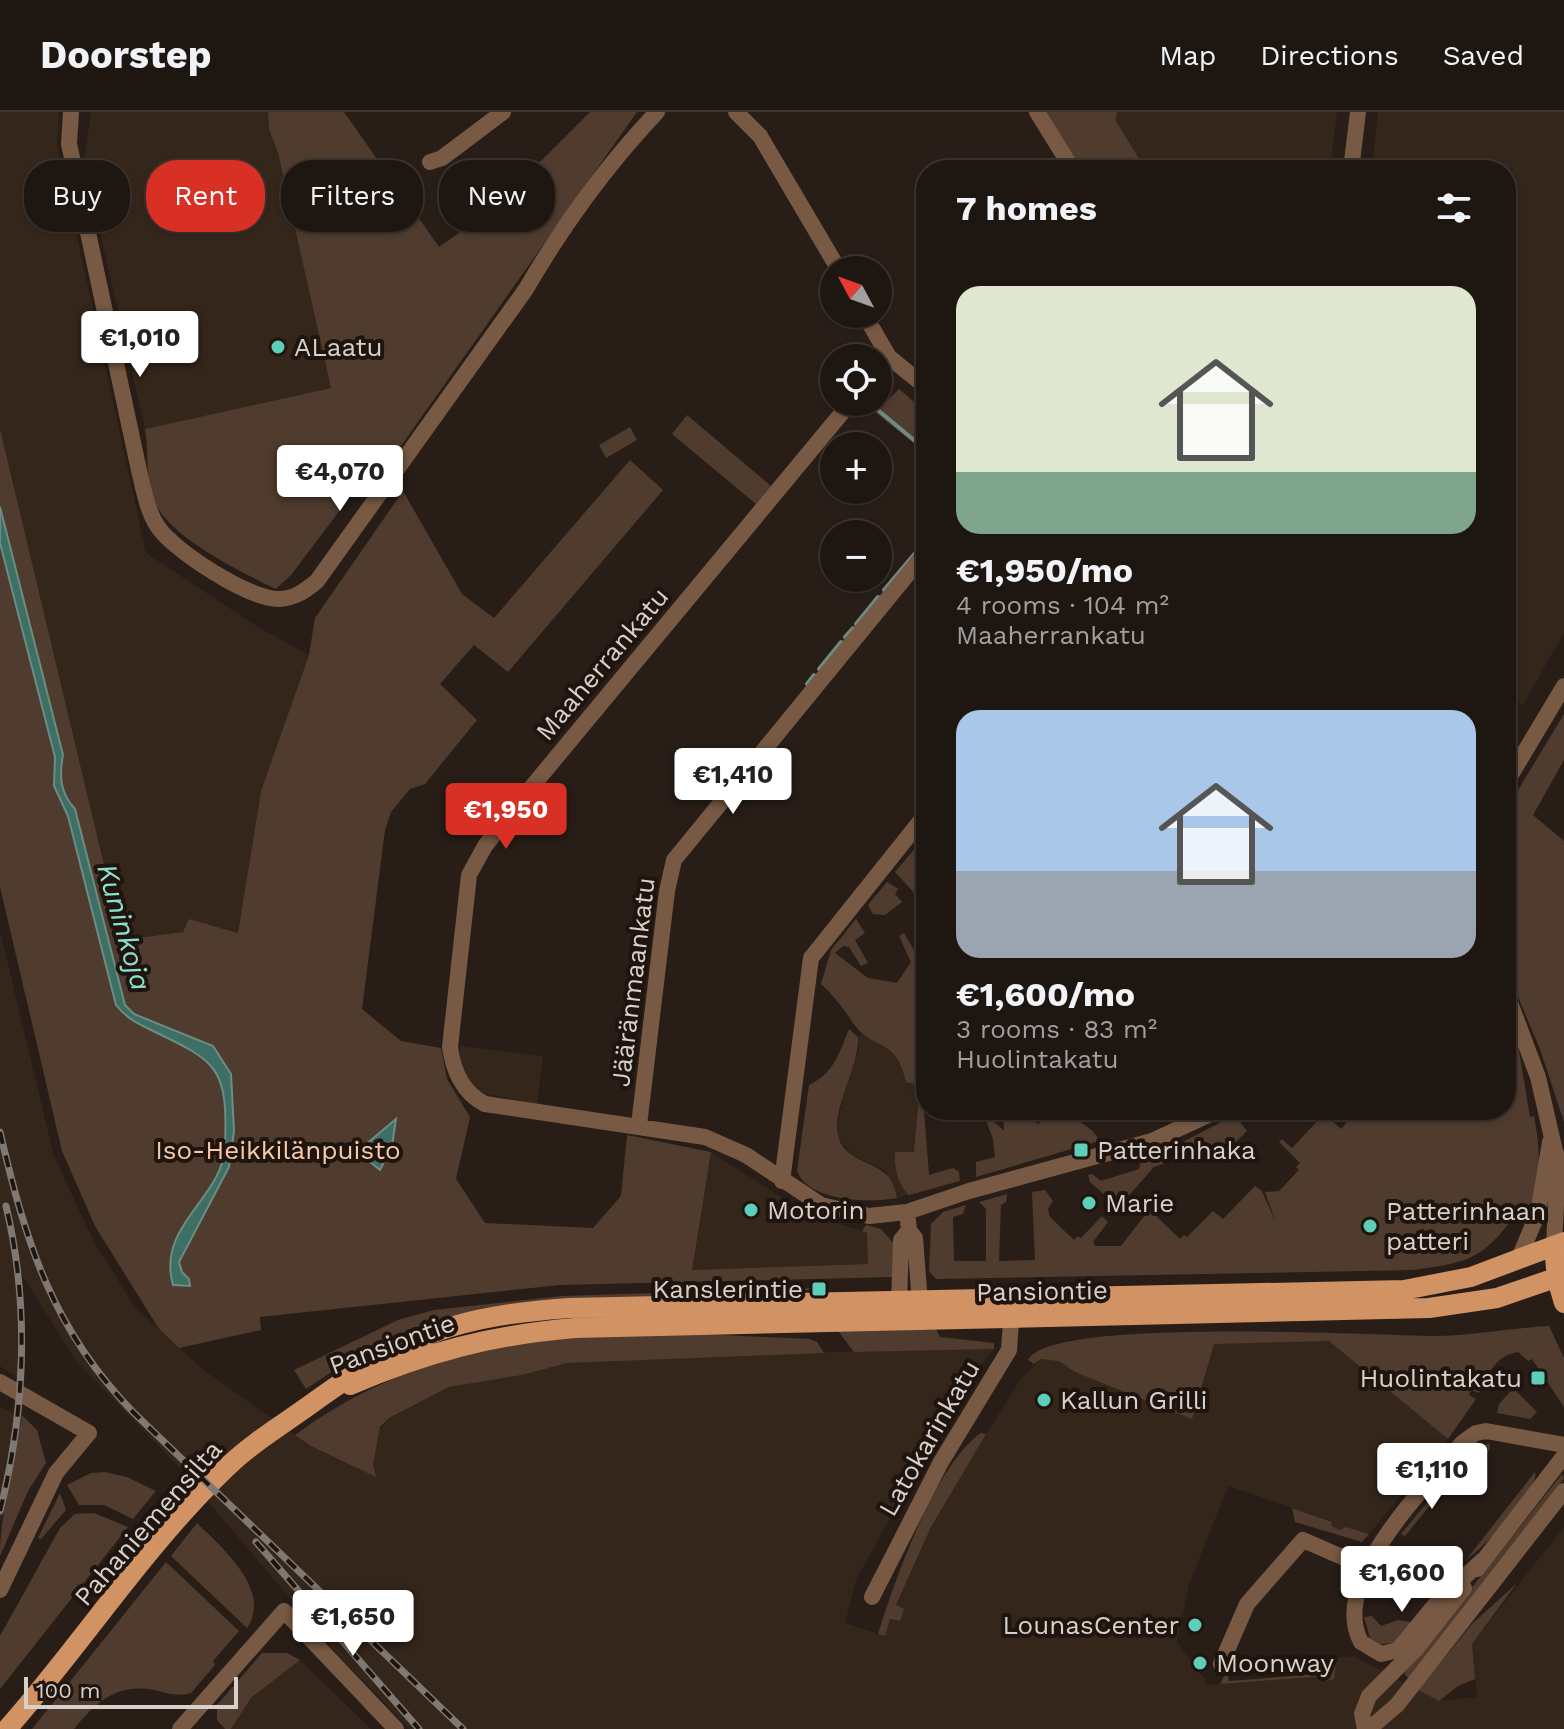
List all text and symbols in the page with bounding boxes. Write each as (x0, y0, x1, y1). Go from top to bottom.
text: Doorstep (40, 33, 212, 77)
text: Map (1159, 39, 1216, 72)
text: Directions (1260, 39, 1399, 72)
text: Saved (1443, 39, 1524, 72)
chip: Buy (24, 160, 130, 232)
chip: Rent (146, 160, 265, 232)
chip: Filters (281, 160, 423, 232)
chip: New (439, 160, 555, 232)
icon: filters (1432, 186, 1476, 230)
text: 7 homes (956, 188, 1097, 228)
north arrow (820, 256, 892, 328)
map controls (820, 256, 892, 592)
pin: €1,010 (75, 311, 205, 379)
text: €1,010 (99, 322, 181, 352)
place label: ALaatu (294, 332, 383, 362)
marker: ALaatu (269, 338, 287, 356)
icon: home (1144, 338, 1288, 482)
button: locate (820, 344, 892, 416)
button: + (820, 432, 892, 504)
pin: €4,070 (275, 445, 405, 513)
text: €4,070 (295, 456, 385, 486)
button: − (820, 520, 892, 592)
text: €1,950/mo (956, 550, 1133, 590)
street label: Maaherrankatu (529, 582, 675, 746)
text: 4 rooms · 104 m² (956, 590, 1169, 620)
text: Maaherrankatu (956, 620, 1146, 650)
pin: €1,410 (668, 748, 798, 816)
text: €1,410 (692, 759, 774, 789)
icon: home (1144, 762, 1288, 906)
pin: €1,950 (441, 783, 571, 851)
text: €1,950 (464, 794, 548, 824)
water label: Kuninkoja (90, 860, 158, 994)
street label: Jääränmaankatu (605, 876, 661, 1088)
text: €1,600/mo (956, 974, 1135, 1014)
text: 3 rooms · 83 m² (956, 1014, 1157, 1044)
text: Huolintakatu (956, 1044, 1119, 1074)
park label: Iso-Heikkilänpuisto (155, 1135, 401, 1165)
place label: Patterinhaka (1097, 1135, 1256, 1165)
marker: Patterinhaka (1072, 1141, 1090, 1159)
place label: Marie (1105, 1188, 1174, 1218)
marker: Marie (1080, 1194, 1098, 1212)
place label: Motorin (767, 1195, 864, 1225)
place label: Patterinhaan patteri (1386, 1196, 1546, 1256)
marker: Motorin (742, 1201, 760, 1219)
marker: Patterinhaan patteri (1361, 1217, 1379, 1235)
place label: Kanslerintie (653, 1274, 803, 1304)
street label: Pansiontie (976, 1275, 1108, 1307)
marker: Kanslerintie (810, 1280, 828, 1298)
street label: Pansiontie (325, 1307, 459, 1381)
street label: Latokarinkatu (872, 1355, 986, 1521)
place label: Huolintakatu (1359, 1363, 1522, 1393)
marker: Huolintakatu (1529, 1369, 1547, 1387)
place label: Kallun Grilli (1060, 1385, 1208, 1415)
marker: Kallun Grilli (1035, 1391, 1053, 1409)
street label: Pahaniemensilta (68, 1434, 228, 1612)
pin: €1,110 (1367, 1443, 1497, 1511)
text: €1,110 (1395, 1454, 1469, 1484)
pin: €1,600 (1337, 1546, 1467, 1614)
text: €1,600 (1359, 1557, 1445, 1587)
pin: €1,650 (288, 1590, 418, 1658)
text: €1,650 (311, 1601, 395, 1631)
place label: LounasCenter (1002, 1610, 1179, 1640)
marker: LounasCenter (1186, 1616, 1204, 1634)
place label: Moonway (1216, 1648, 1334, 1678)
marker: Moonway (1191, 1654, 1209, 1672)
scale bar (24, 1673, 238, 1709)
text: 100 m (36, 1678, 100, 1703)

